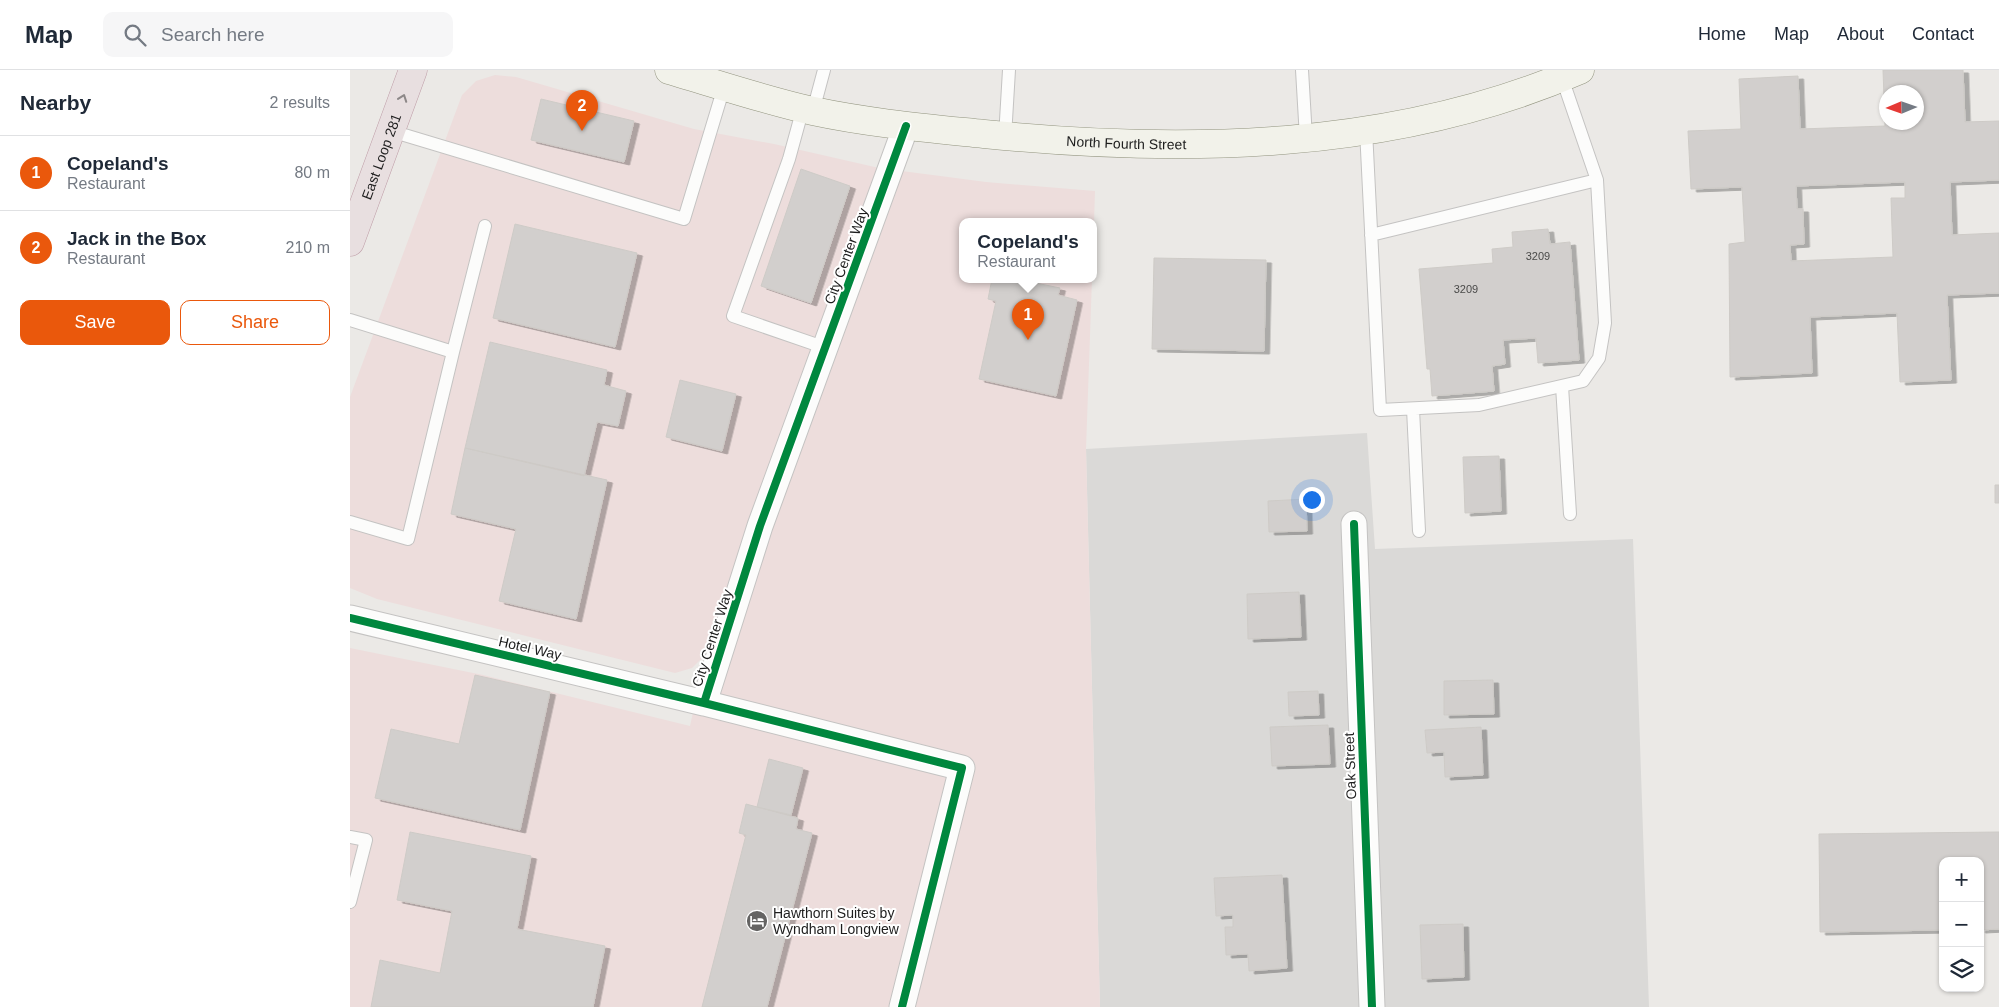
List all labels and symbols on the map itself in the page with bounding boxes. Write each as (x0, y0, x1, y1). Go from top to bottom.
north arrow (1879, 85, 1924, 130)
pin: 2 (566, 90, 598, 131)
one-way arrow (397, 94, 407, 103)
street label: East Loop 281 (358, 111, 404, 202)
street label: North Fourth Street (1066, 133, 1186, 152)
street label: City Center Way (821, 206, 871, 306)
house number: 3209 (1526, 250, 1550, 262)
house number: 3209 (1454, 283, 1478, 295)
pin: 1 (1012, 299, 1044, 340)
your location (1299, 487, 1325, 513)
street label: City Center Way (689, 587, 735, 689)
street label: Hotel Way (497, 633, 563, 663)
street label: Oak Street (1341, 732, 1359, 800)
place label: Hawthorn Suites by Wyndham Longview (773, 905, 900, 937)
hotel icon: Hawthorn Suites by Wyndham Longview (745, 909, 769, 933)

